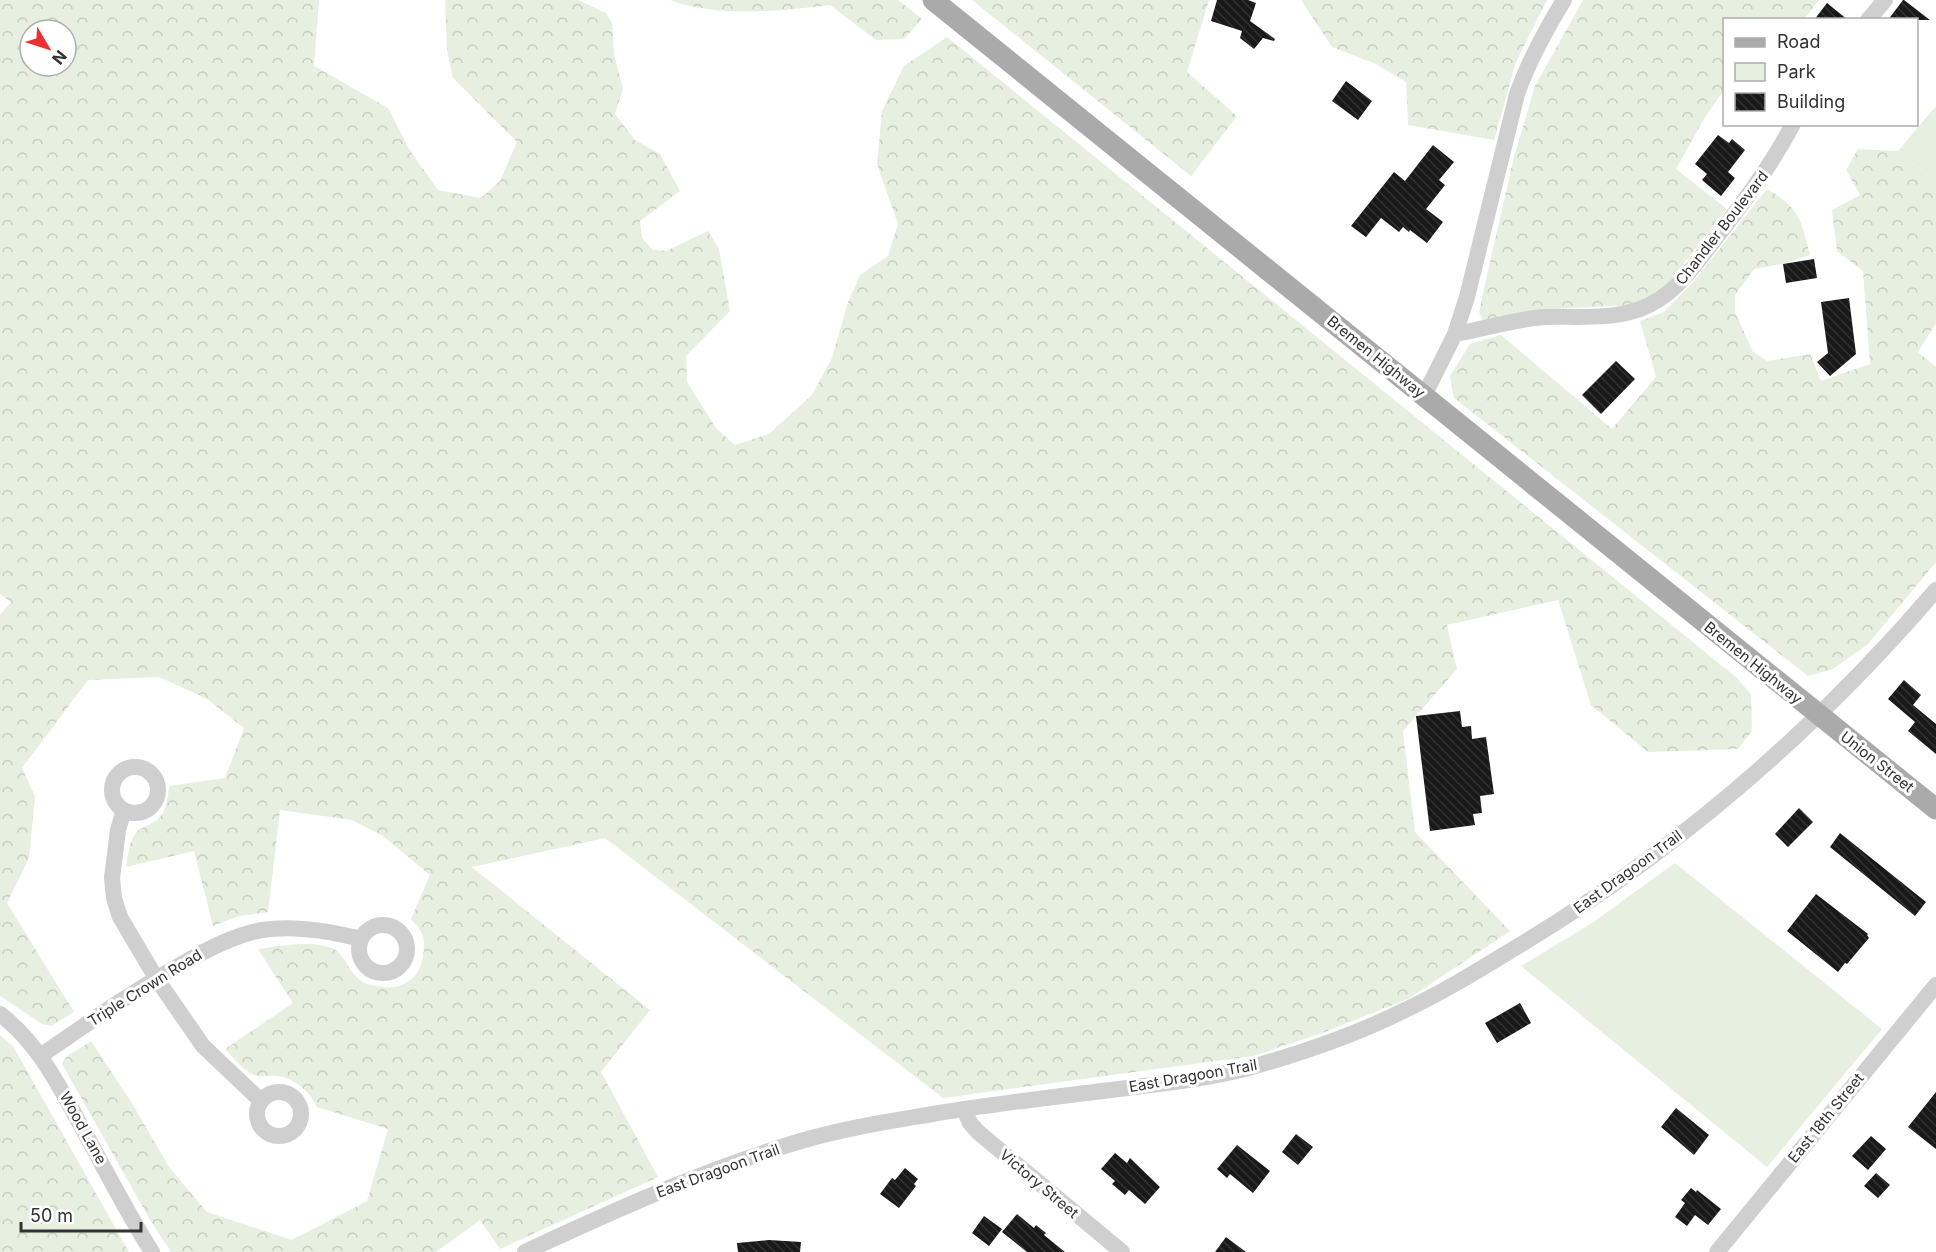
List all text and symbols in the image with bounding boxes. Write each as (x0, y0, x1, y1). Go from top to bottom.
north arrow (18, 18, 78, 78)
legend (1723, 18, 1918, 126)
text: Road (1777, 31, 1820, 52)
text: N (48, 46, 71, 68)
text: Park (1777, 61, 1816, 82)
text: Building (1777, 91, 1845, 112)
street label: Chandler Boulevard (1671, 167, 1772, 289)
street label: Bremen Highway (1323, 311, 1430, 402)
street label: Bremen Highway (1700, 617, 1807, 708)
street label: Union Street (1837, 727, 1918, 796)
street label: East Dragoon Trail (1570, 826, 1686, 917)
street label: Triple Crown Road (84, 945, 205, 1030)
street label: East Dragoon Trail (1127, 1055, 1258, 1096)
street label: East 18th Street (1784, 1069, 1868, 1166)
street label: Wood Lane (56, 1088, 111, 1167)
street label: East Dragoon Trail (654, 1139, 782, 1202)
street label: Victory Street (996, 1145, 1083, 1222)
scale bar (21, 1195, 141, 1233)
text: 50 m (30, 1205, 73, 1226)

